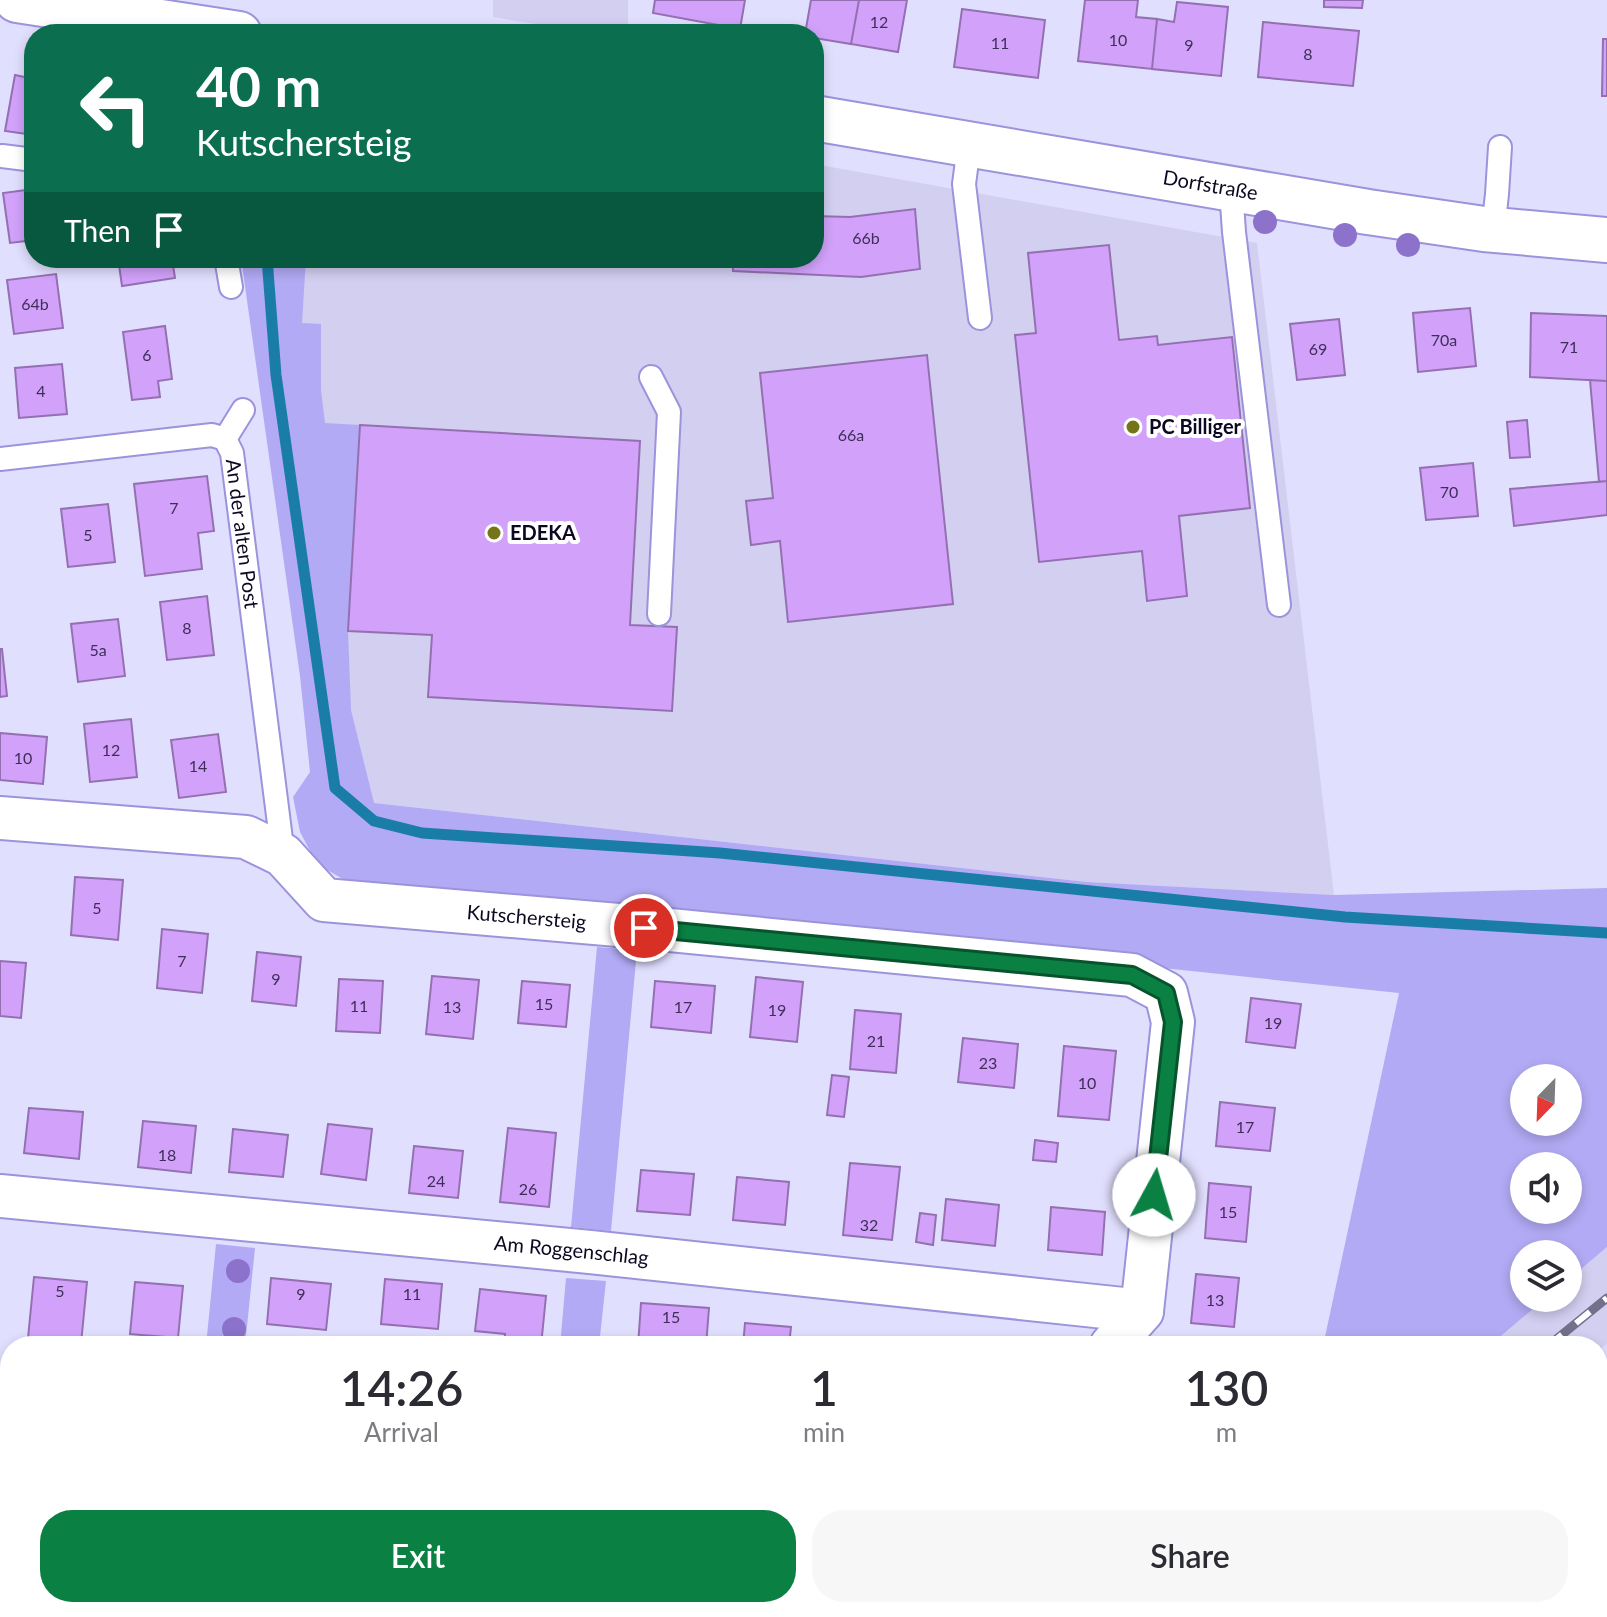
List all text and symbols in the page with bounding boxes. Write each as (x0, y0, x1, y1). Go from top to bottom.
house number: 12 (870, 12, 888, 31)
house number: 10 (1109, 30, 1127, 49)
house number: 11 (991, 33, 1009, 52)
house number: 9 (1184, 35, 1194, 54)
house number: 8 (1303, 44, 1313, 63)
text: 40 m (196, 52, 321, 119)
icon: left (64, 56, 168, 160)
text: Kutschersteig (196, 120, 412, 164)
street label: Dorfstraße (1161, 164, 1260, 204)
icon: arrive (147, 208, 191, 252)
text: Then (64, 212, 131, 248)
house number: 66b (852, 228, 880, 247)
house number: 64b (21, 294, 49, 313)
house number: 70a (1431, 330, 1457, 349)
house number: 71 (1560, 337, 1578, 356)
house number: 69 (1309, 339, 1327, 358)
house number: 6 (142, 345, 152, 364)
house number: 4 (36, 381, 46, 400)
place label: PC Billiger (1149, 414, 1242, 438)
marker: PC Billiger (1124, 418, 1142, 436)
house number: 66a (838, 425, 864, 444)
street label: An der alten Post (222, 457, 265, 610)
house number: 70 (1440, 482, 1458, 501)
house number: 7 (169, 498, 179, 517)
place label: EDEKA (510, 520, 576, 544)
marker: EDEKA (485, 524, 503, 542)
house number: 5 (83, 525, 93, 544)
house number: 8 (182, 618, 192, 637)
house number: 5a (89, 640, 107, 659)
house number: 12 (102, 740, 120, 759)
house number: 10 (14, 748, 32, 767)
house number: 14 (189, 756, 207, 775)
pin (610, 894, 678, 962)
house number: 5 (92, 898, 102, 917)
street label: Kutschersteig (466, 899, 587, 933)
icon: arrive (622, 906, 666, 950)
house number: 7 (177, 951, 187, 970)
house number: 9 (271, 969, 281, 988)
house number: 15 (535, 994, 553, 1013)
house number: 11 (350, 996, 368, 1015)
house number: 13 (443, 997, 461, 1016)
house number: 17 (674, 997, 692, 1016)
house number: 19 (768, 1000, 786, 1019)
house number: 19 (1264, 1013, 1282, 1032)
house number: 21 (867, 1031, 885, 1050)
house number: 23 (979, 1053, 997, 1072)
north arrow (1510, 1064, 1582, 1136)
map controls (1510, 1064, 1582, 1312)
house number: 10 (1078, 1073, 1096, 1092)
house number: 17 (1236, 1117, 1254, 1136)
house number: 18 (158, 1145, 176, 1164)
button: sound (1510, 1152, 1582, 1224)
position arrow (1112, 1153, 1196, 1237)
house number: 24 (427, 1171, 445, 1190)
house number: 26 (519, 1179, 537, 1198)
house number: 15 (1219, 1202, 1237, 1221)
house number: 32 (860, 1215, 878, 1234)
street label: Am Roggenschlag (493, 1230, 650, 1269)
button: layers (1510, 1240, 1582, 1312)
house number: 5 (55, 1281, 65, 1300)
house number: 9 (296, 1284, 306, 1303)
house number: 11 (403, 1284, 421, 1303)
house number: 13 (1206, 1290, 1224, 1309)
house number: 15 (662, 1307, 680, 1326)
text: 14:26 (340, 1359, 463, 1416)
text: 1 (810, 1359, 838, 1416)
text: 130 (1185, 1359, 1268, 1416)
text: Arrival (364, 1416, 439, 1448)
text: min (803, 1416, 845, 1448)
text: m (1216, 1416, 1237, 1448)
button: Exit (40, 1510, 796, 1602)
button: Share (812, 1510, 1568, 1602)

